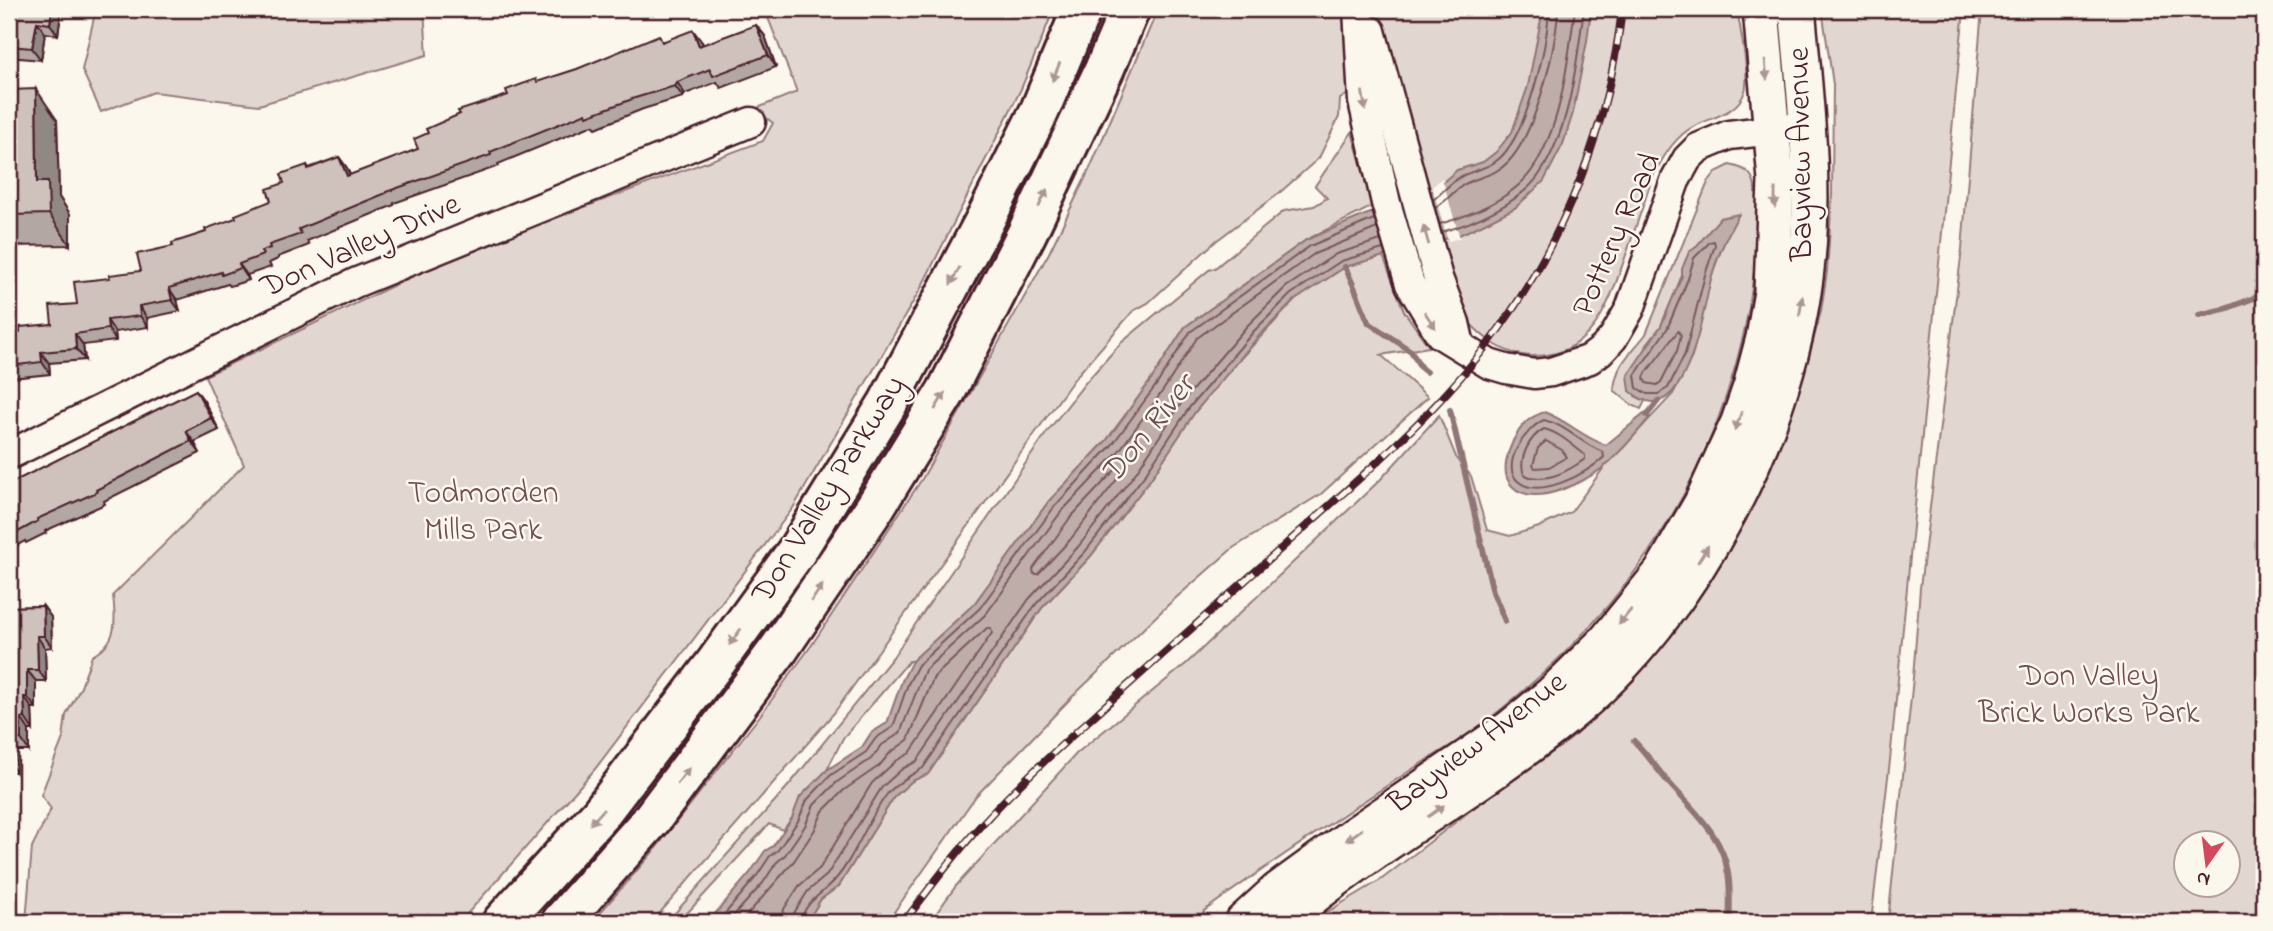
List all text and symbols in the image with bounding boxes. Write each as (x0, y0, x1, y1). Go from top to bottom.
street label: Bayview Avenue (1777, 46, 1827, 262)
one-way arrow (1761, 59, 1772, 81)
one-way arrow (1050, 62, 1062, 82)
one-way arrow (1359, 90, 1370, 112)
street label: Pottery Road (1561, 146, 1675, 324)
street label: Don Valley Drive (253, 182, 469, 312)
one-way arrow (1038, 188, 1049, 208)
one-way arrow (1770, 188, 1781, 210)
one-way arrow (1421, 225, 1431, 246)
one-way arrow (950, 266, 961, 286)
one-way arrow (1796, 295, 1807, 317)
one-way arrow (1423, 310, 1436, 329)
water label: Don River (1090, 362, 1211, 495)
street label: Don Valley Parkway (740, 367, 919, 614)
one-way arrow (933, 391, 946, 410)
one-way arrow (1733, 411, 1744, 432)
park label: Todmorden Mills Park (407, 471, 559, 555)
one-way arrow (1697, 544, 1710, 563)
one-way arrow (810, 583, 823, 602)
one-way arrow (1618, 608, 1633, 626)
one-way arrow (728, 627, 742, 646)
park label: Don Valley Brick Works Park (1978, 654, 2200, 738)
street label: Bayview Avenue (1378, 661, 1578, 828)
one-way arrow (676, 768, 691, 786)
one-way arrow (1427, 804, 1445, 818)
one-way arrow (590, 809, 605, 826)
one-way arrow (1345, 828, 1363, 842)
north arrow (2172, 830, 2242, 900)
text: N (2194, 863, 2213, 893)

